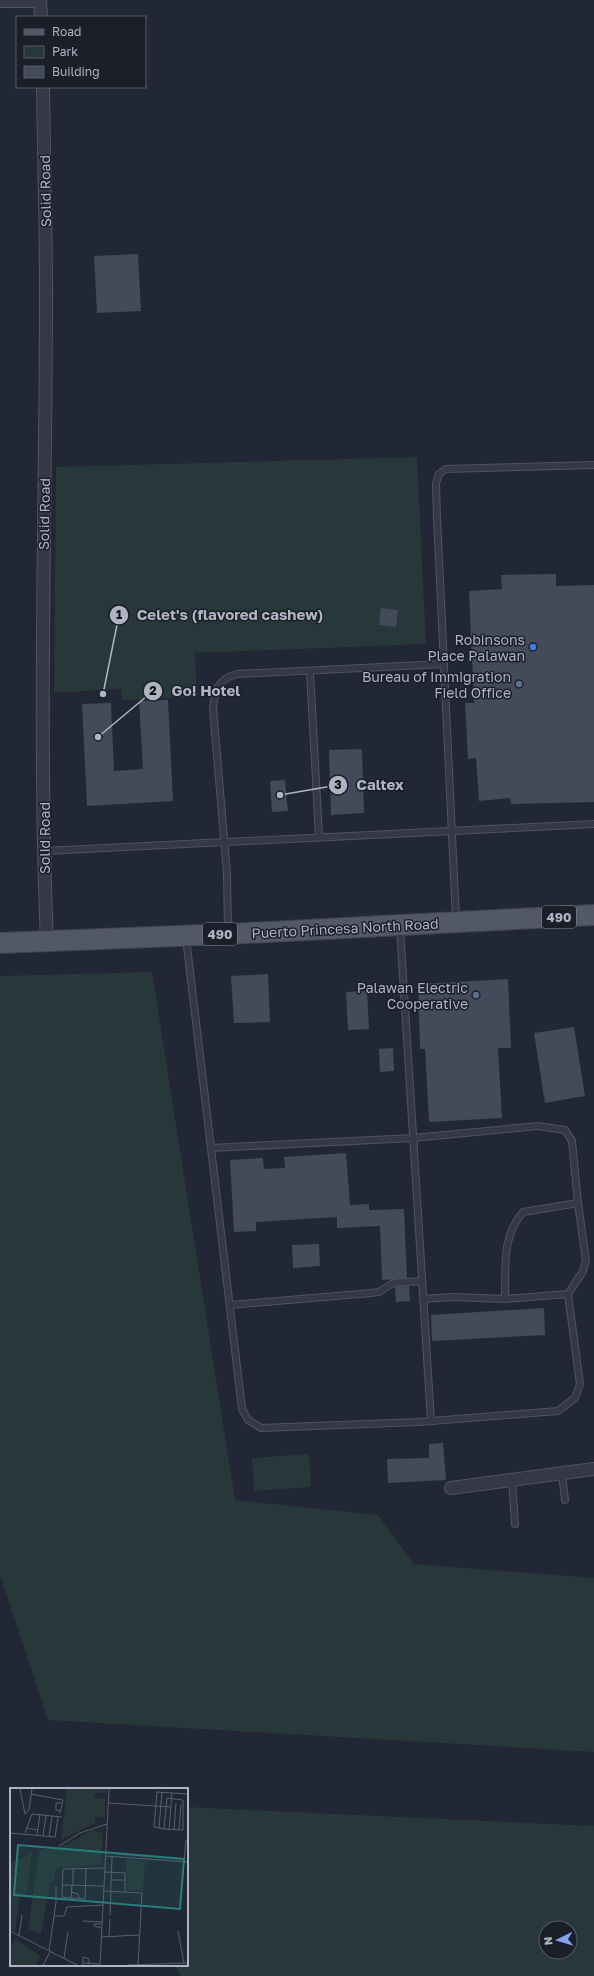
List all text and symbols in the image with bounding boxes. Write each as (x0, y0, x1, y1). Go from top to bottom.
legend (16, 16, 146, 88)
text: Road (52, 24, 81, 39)
text: Park (52, 44, 78, 59)
text: Building (52, 64, 100, 79)
street label: Solid Road (36, 155, 54, 227)
street label: Solid Road (35, 478, 53, 550)
callout: Celet's (flavored cashew) (109, 601, 331, 628)
text: Celet's (flavored cashew) (137, 605, 323, 623)
text: 1 (116, 607, 122, 622)
place label: Robinsons Place Palawan (427, 631, 525, 664)
marker: Robinsons Place Palawan (528, 642, 538, 652)
place label: Bureau of Immigration Field Office (362, 668, 511, 701)
callout: Go! Hotel (143, 677, 248, 704)
marker: Bureau of Immigration Field Office (514, 679, 524, 689)
text: Go! Hotel (172, 681, 240, 699)
text: 2 (149, 683, 157, 698)
callout: Caltex (328, 771, 411, 798)
text: Caltex (356, 775, 404, 793)
text: 3 (334, 777, 342, 792)
street label: Solid Road (36, 802, 53, 874)
road number: 490 (542, 906, 576, 928)
street label: Puerto Princesa North Road (251, 915, 439, 941)
road number: 490 (203, 923, 237, 945)
place label: Palawan Electric Cooperative (357, 979, 468, 1012)
marker: Palawan Electric Cooperative (471, 990, 481, 1000)
inset map (10, 1788, 188, 1966)
north arrow (538, 1920, 578, 1960)
text: N (541, 1936, 554, 1946)

